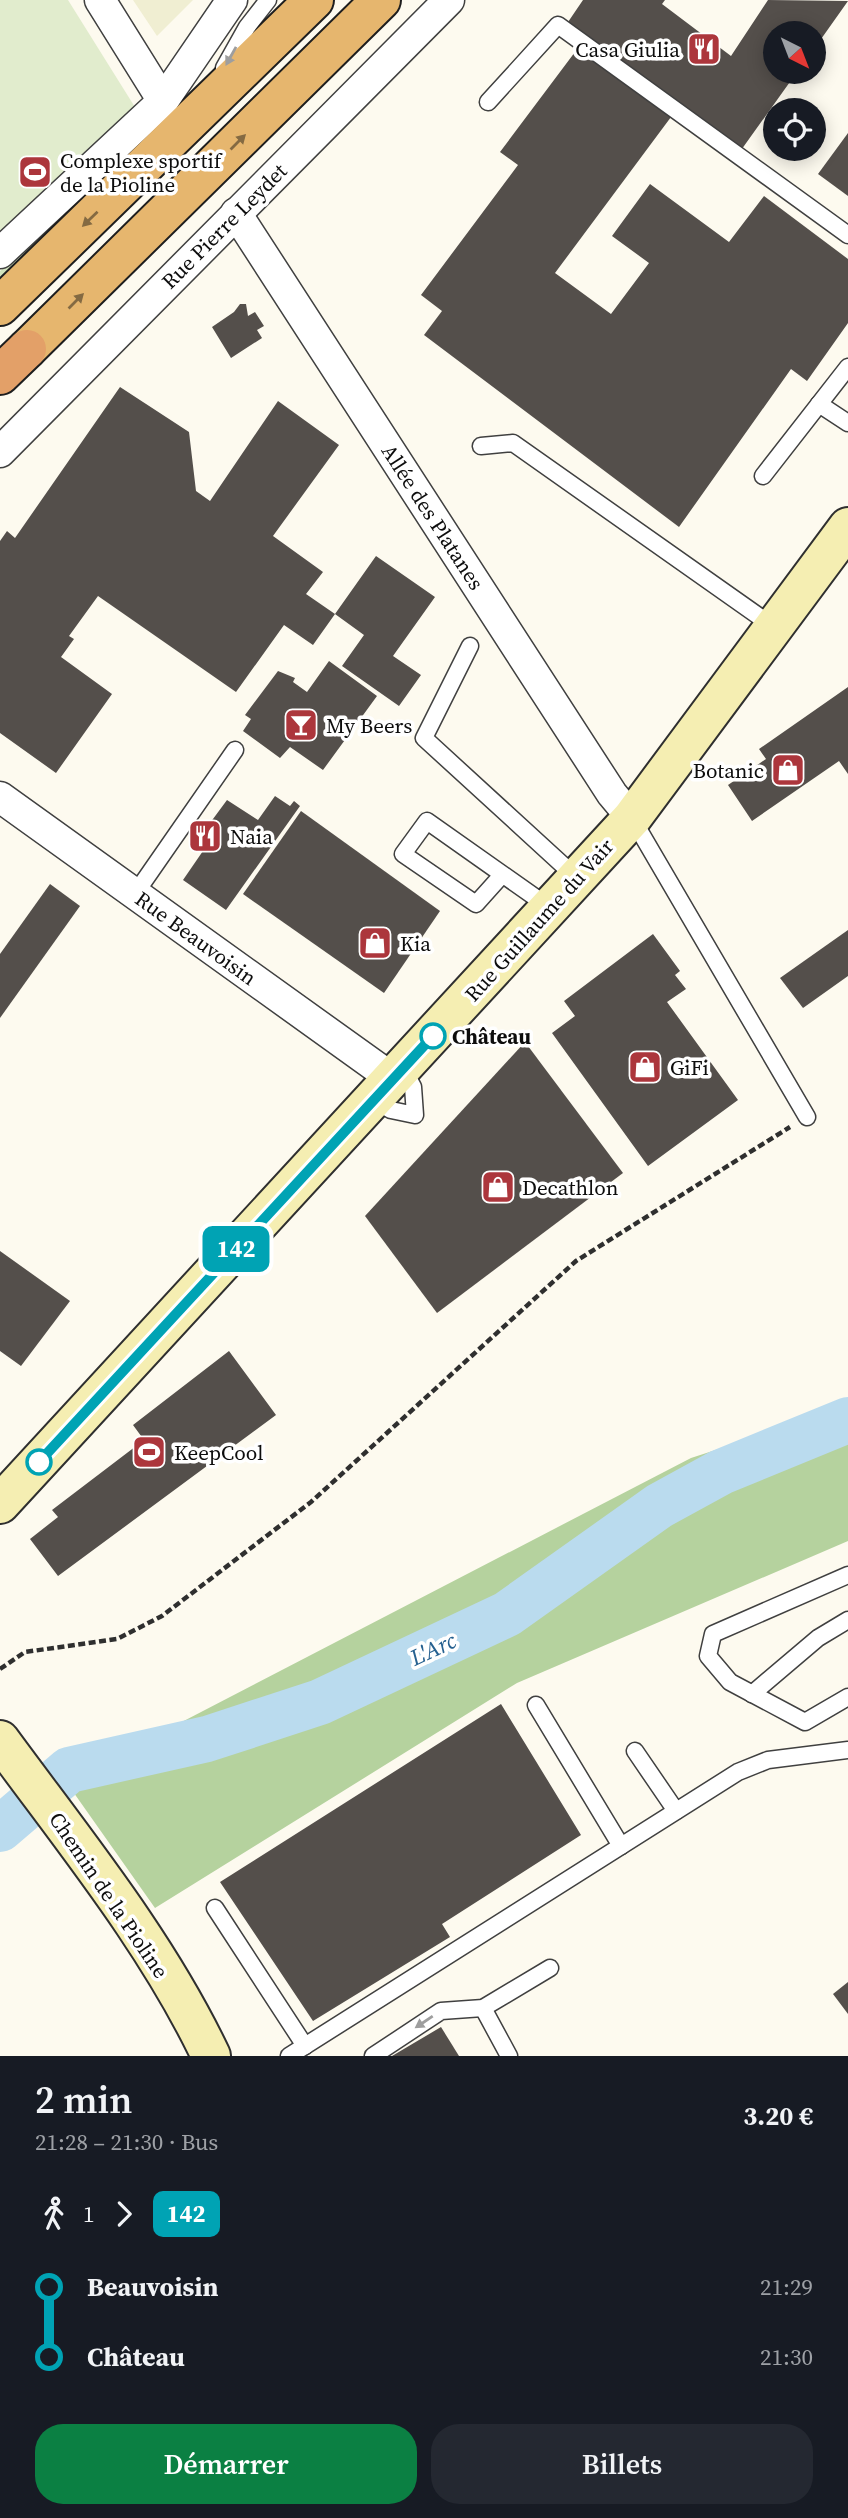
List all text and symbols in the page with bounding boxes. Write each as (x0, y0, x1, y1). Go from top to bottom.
north arrow (763, 21, 826, 84)
map controls (763, 21, 826, 161)
restaurant icon: Casa Giulia (685, 30, 723, 68)
place label: Casa Giulia (575, 35, 680, 64)
one-way arrow (225, 47, 237, 66)
button: locate (763, 98, 826, 161)
one-way arrow (229, 134, 246, 150)
place label: Complexe sportif de la Pioline (60, 146, 223, 199)
sports icon: Complexe sportif de la Pioline (16, 153, 54, 191)
street label: Rue Pierre Leydet (155, 157, 293, 295)
one-way arrow (82, 211, 99, 227)
one-way arrow (67, 293, 83, 310)
street label: Allée des Platanes (375, 438, 491, 596)
bar icon: My Beers (282, 706, 320, 744)
place label: My Beers (326, 711, 412, 740)
shop icon: Botanic (769, 751, 807, 789)
place label: Botanic (693, 756, 764, 785)
restaurant icon: Naia (186, 817, 224, 855)
place label: Naia (230, 822, 273, 851)
street label: Rue Guillaume du Vair (458, 832, 620, 1008)
street label: Rue Beauvoisin (129, 884, 263, 992)
shop icon: Kia (356, 924, 394, 962)
place label: Kia (400, 929, 431, 958)
place label: Château (452, 1022, 531, 1051)
marker: Château (420, 1023, 446, 1049)
shop icon: GiFi (626, 1048, 664, 1086)
place label: GiFi (670, 1053, 709, 1082)
shop icon: Decathlon (479, 1168, 517, 1206)
place label: Decathlon (522, 1173, 619, 1202)
line badge: 142 (196, 1226, 276, 1272)
text: 142 (216, 1232, 256, 1265)
sports icon: KeepCool (130, 1433, 168, 1471)
place label: KeepCool (174, 1438, 263, 1467)
unlabelled marker (26, 1449, 52, 1475)
water label: L'Arc (404, 1624, 462, 1674)
street label: Chemin de la Pioline (43, 1806, 175, 1984)
one-way arrow (415, 2015, 433, 2029)
text: 2 min (35, 2074, 133, 2126)
text: 3.20 € (743, 2098, 813, 2134)
text: 21:28 – 21:30 · Bus (35, 2126, 218, 2158)
icon: walk (35, 2195, 73, 2233)
icon: forward (105, 2195, 143, 2233)
text: 142 (167, 2197, 206, 2230)
text: 1 (83, 2198, 95, 2230)
text: Beauvoisin (87, 2269, 218, 2305)
text: 21:29 (760, 2271, 813, 2303)
text: Château (87, 2339, 185, 2375)
text: 21:30 (760, 2341, 813, 2373)
button: Démarrer (35, 2424, 417, 2504)
button: Billets (431, 2424, 813, 2504)

